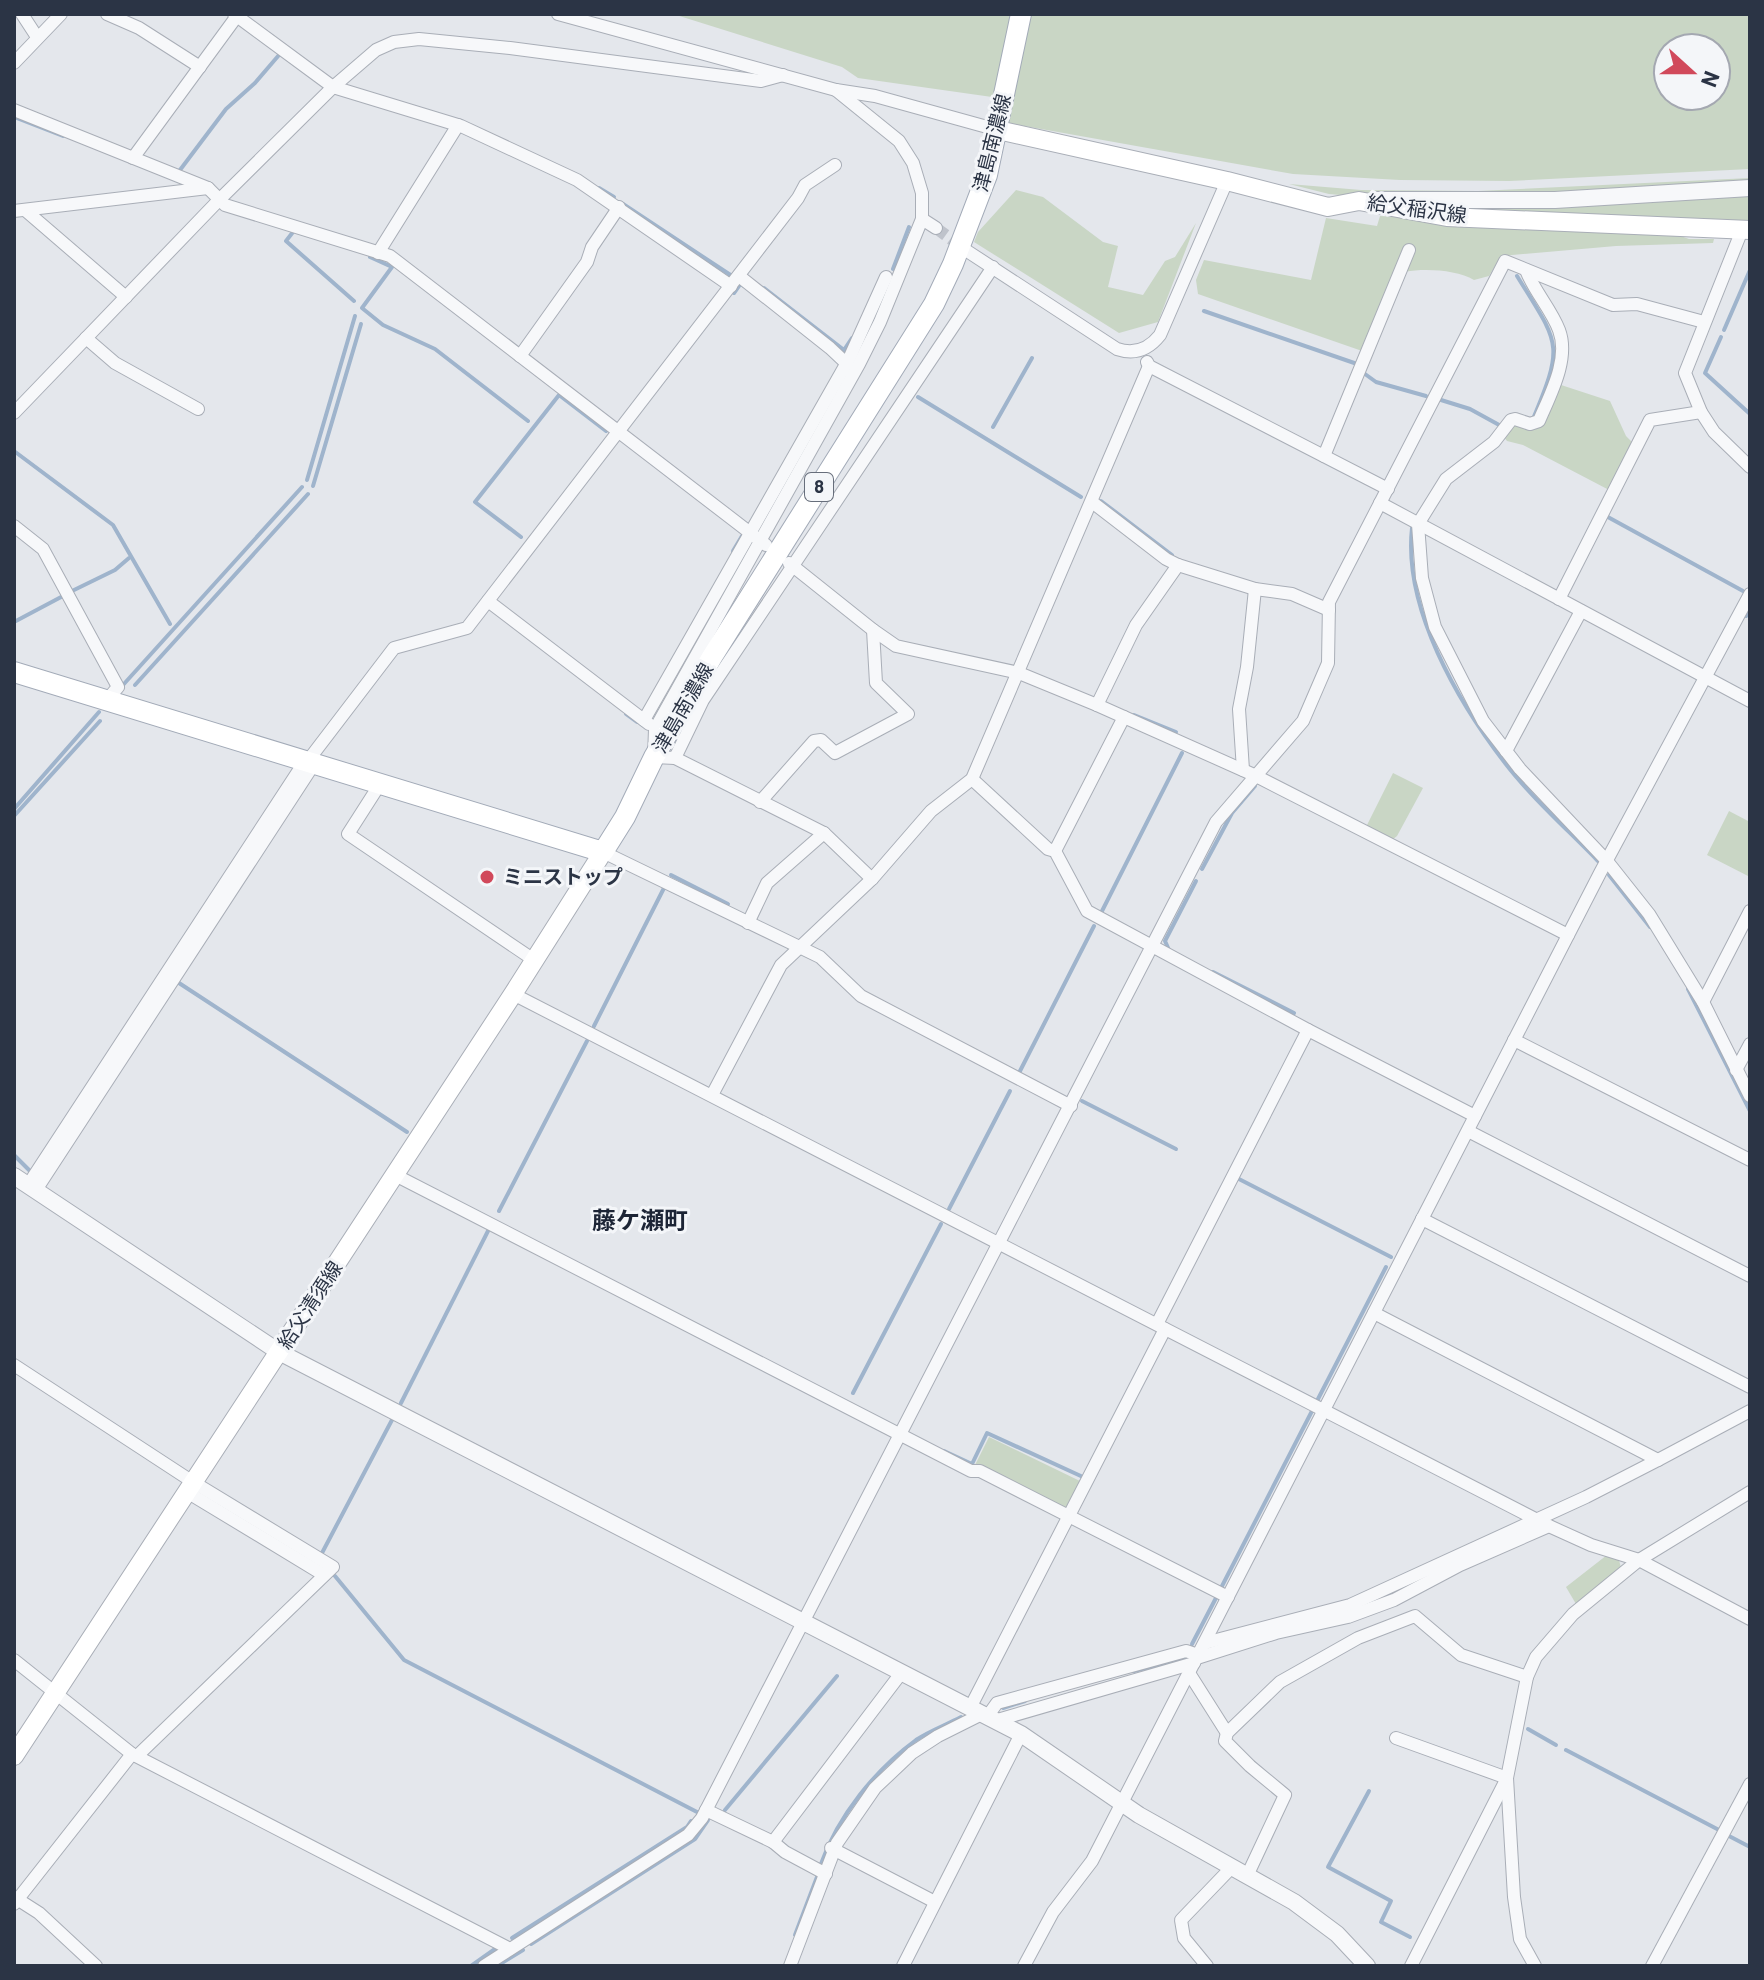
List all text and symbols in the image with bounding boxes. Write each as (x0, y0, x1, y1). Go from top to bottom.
north arrow (1652, 32, 1732, 112)
text: N (1697, 68, 1726, 91)
street label: 津島南濃線 (967, 91, 1015, 194)
street label: 給父稲沢線 (1366, 189, 1468, 227)
road number: 8 (805, 473, 833, 501)
street label: 津島南濃線 (647, 658, 718, 757)
place label: ミニストップ (503, 864, 623, 888)
marker: ミニストップ (478, 868, 496, 886)
district label: 藤ケ瀬町 (592, 1205, 688, 1234)
street label: 給父清須線 (272, 1256, 346, 1353)

